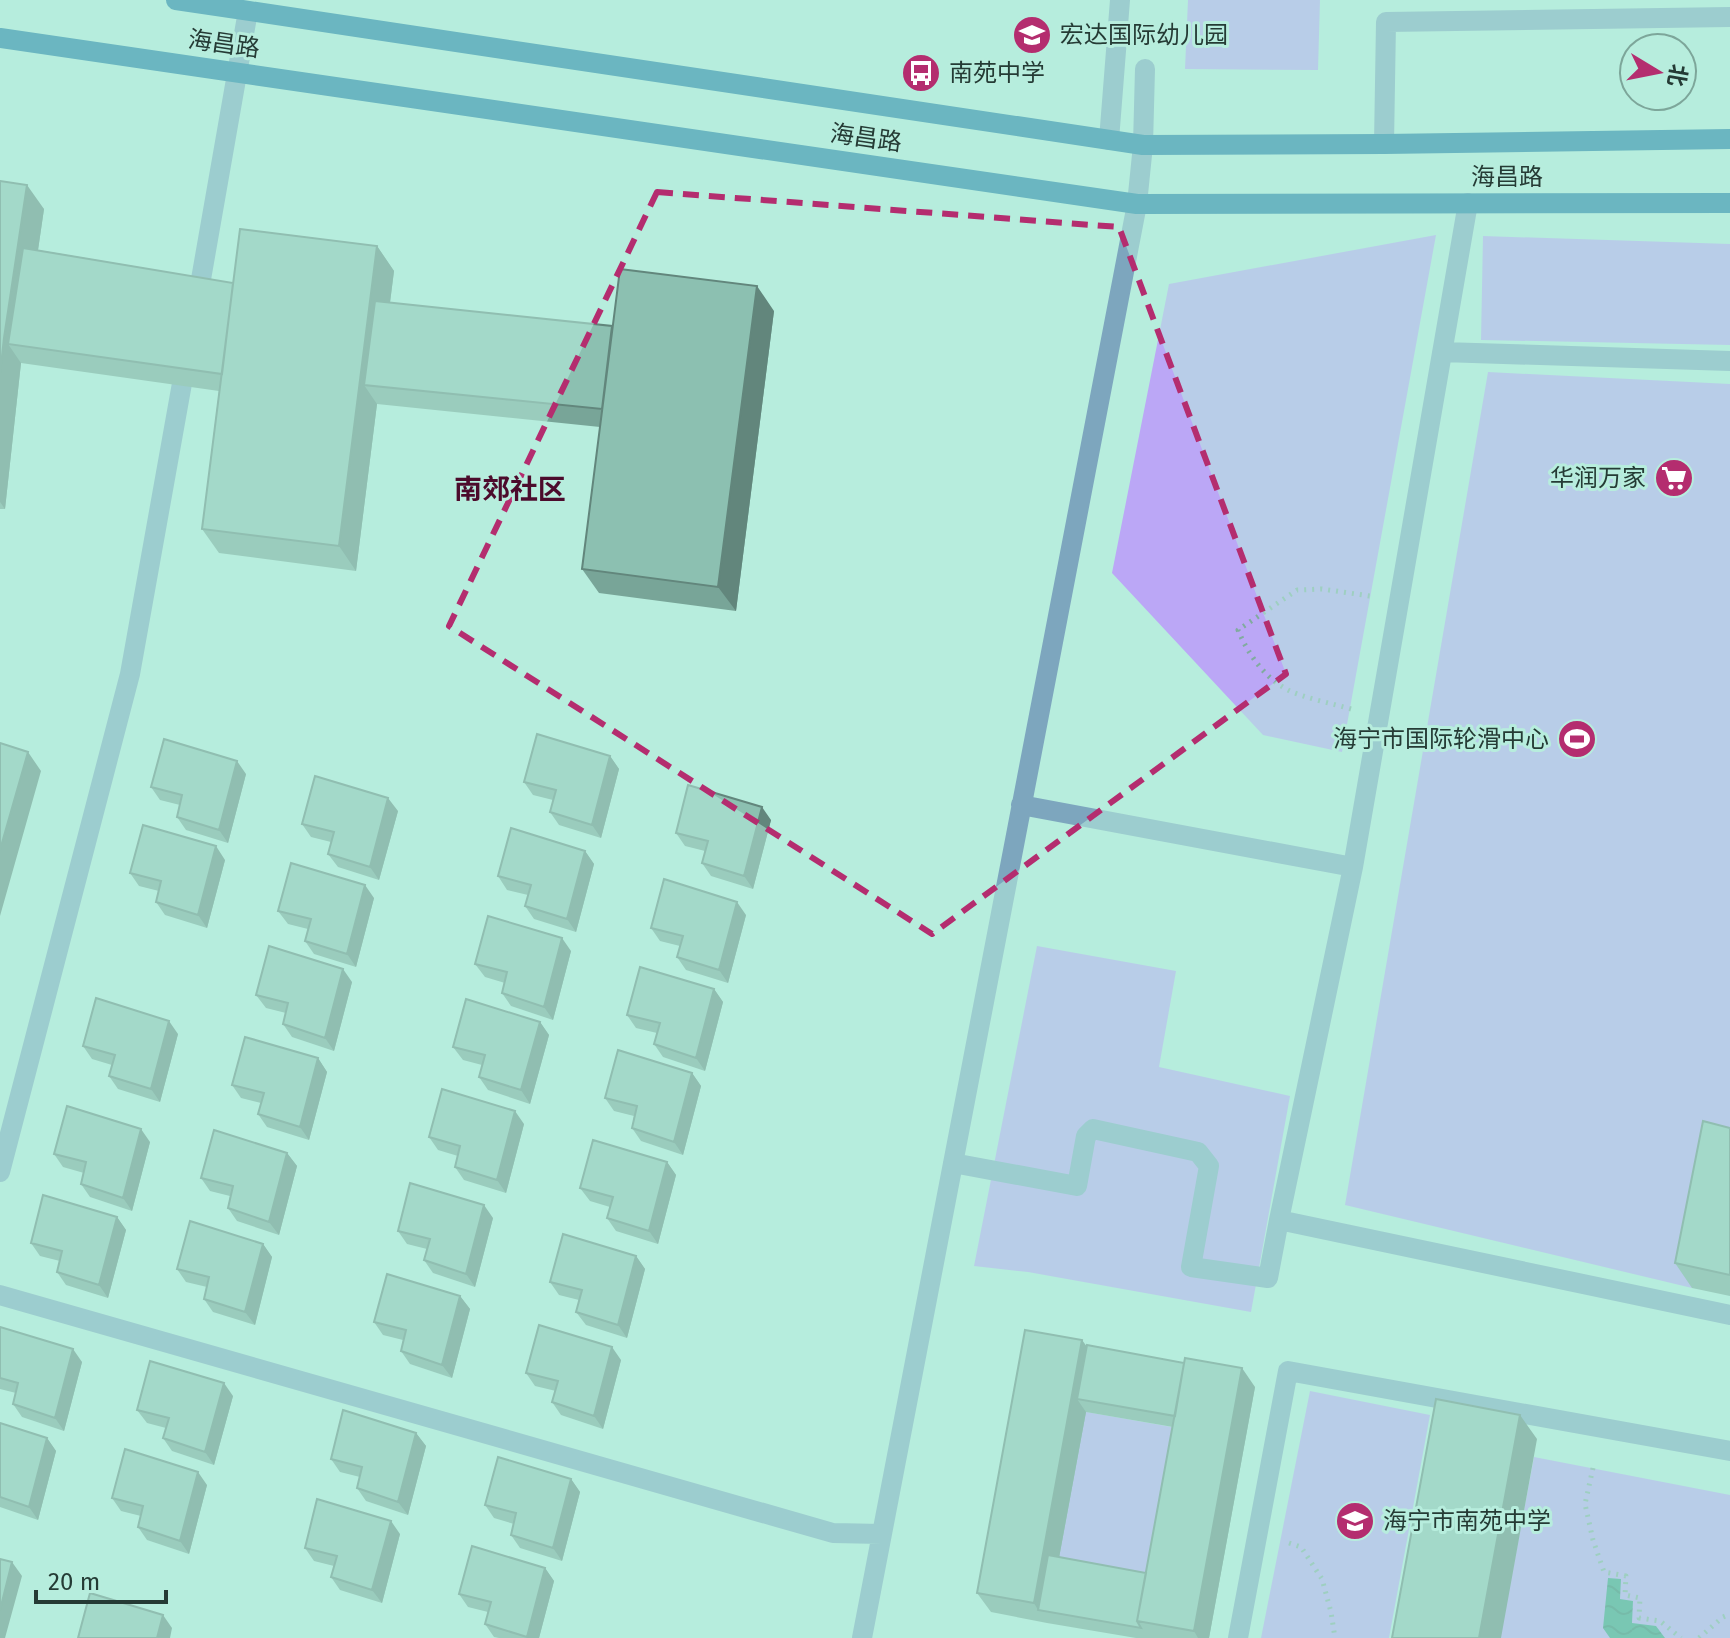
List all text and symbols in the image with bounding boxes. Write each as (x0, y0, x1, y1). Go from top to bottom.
school or university icon: 宏达国际幼儿园 (1011, 14, 1053, 56)
place label: 宏达国际幼儿园 (1060, 21, 1228, 49)
street label: 海昌路 (186, 25, 262, 63)
north arrow (1618, 32, 1698, 112)
bus stop icon: 南苑中学 (900, 52, 942, 94)
place label: 南苑中学 (949, 59, 1045, 87)
text: 北 (1662, 62, 1692, 89)
street label: 海昌路 (828, 119, 904, 157)
street label: 海昌路 (1471, 163, 1543, 191)
supermarket icon: 华润万家 (1653, 457, 1695, 499)
place label: 华润万家 (1550, 464, 1646, 492)
district label: 南郊社区 (454, 473, 566, 506)
sports icon: 海宁市国际轮滑中心 (1556, 718, 1598, 760)
place label: 海宁市国际轮滑中心 (1333, 725, 1549, 753)
school or university icon: 海宁市南苑中学 (1334, 1500, 1376, 1542)
place label: 海宁市南苑中学 (1383, 1507, 1551, 1535)
scale bar (36, 1554, 166, 1604)
text: 20 m (48, 1568, 100, 1596)

